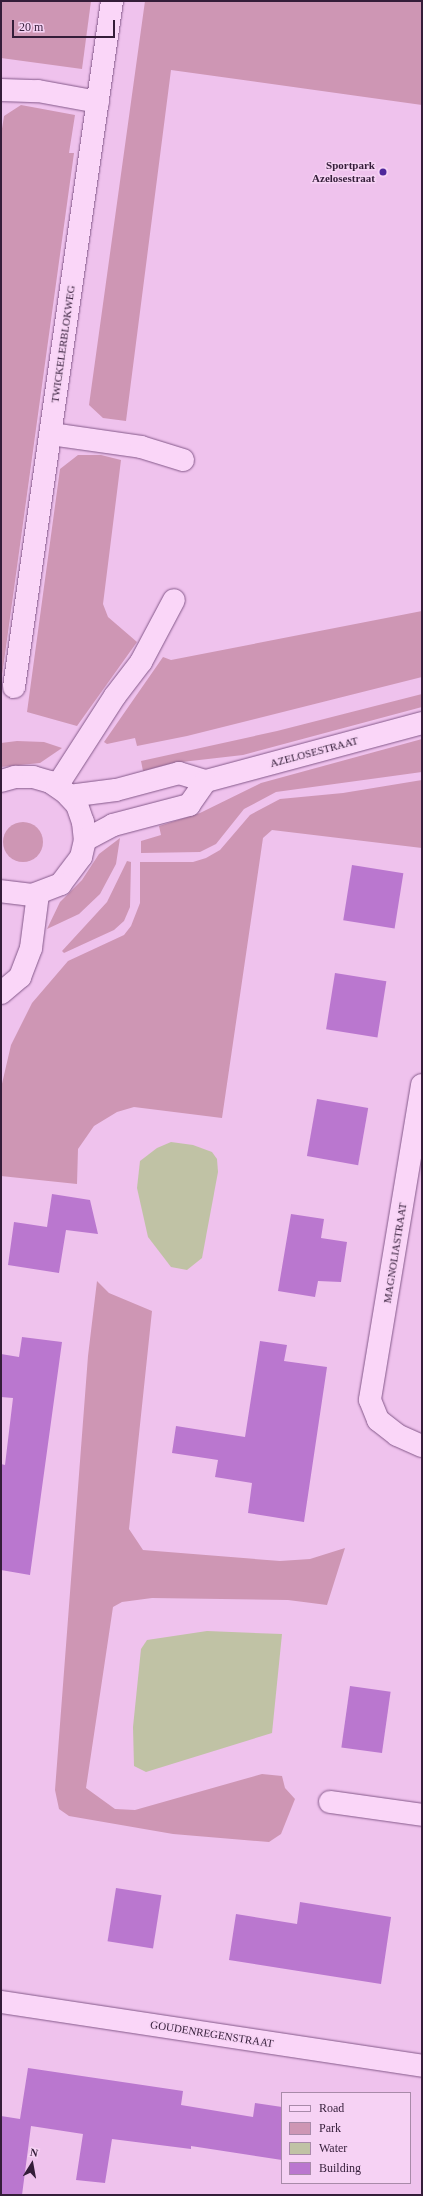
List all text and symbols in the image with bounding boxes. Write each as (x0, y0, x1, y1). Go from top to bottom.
scale bar (14, 12, 117, 38)
text: 20 m (19, 20, 43, 34)
place label: Sportpark Azelosestraat (312, 159, 375, 185)
marker: Sportpark Azelosestraat (378, 167, 388, 177)
street label: TWICKELERBLOKWEG (48, 284, 78, 404)
street label: AZELOSESTRAAT (269, 734, 359, 770)
street label: MAGNOLIASTRAAT (381, 1202, 409, 1304)
street label: GOUDENREGENSTRAAT (149, 2018, 275, 2050)
legend (281, 2092, 411, 2184)
text: Road (319, 2101, 344, 2115)
text: Park (319, 2121, 341, 2135)
text: Water (319, 2141, 347, 2155)
north arrow (12, 2144, 52, 2184)
text: N (29, 2146, 39, 2159)
text: Building (319, 2161, 361, 2175)

